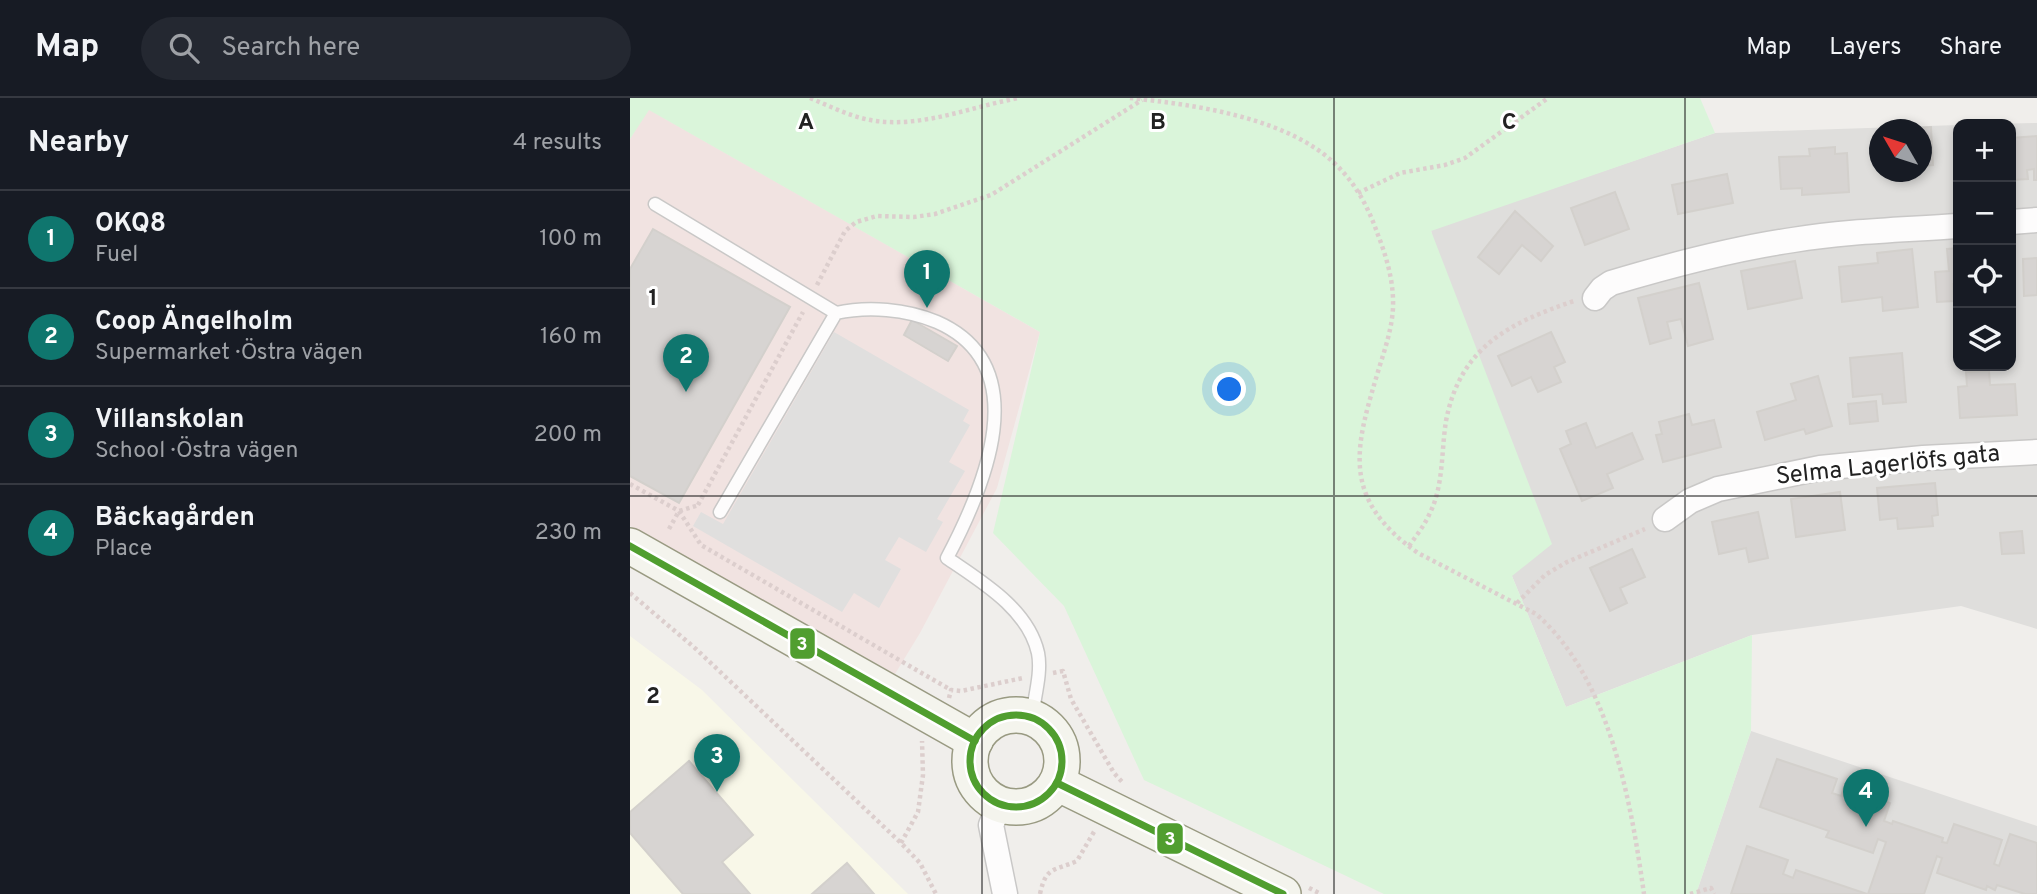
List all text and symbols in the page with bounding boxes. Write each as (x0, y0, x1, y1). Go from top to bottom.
search box (141, 17, 631, 80)
text: Map (35, 27, 99, 69)
icon: search (165, 29, 203, 67)
text: Search here (221, 32, 360, 65)
text: Map (1746, 33, 1791, 63)
text: Layers (1829, 33, 1901, 63)
text: Share (1939, 33, 2002, 63)
text: A (798, 109, 814, 138)
text: B (1150, 109, 1166, 138)
text: C (1502, 109, 1516, 138)
north arrow (1869, 119, 1932, 182)
map controls (1953, 119, 2016, 371)
button: + (1953, 119, 2016, 182)
text: Nearby (28, 125, 129, 162)
text: 4 results (513, 129, 602, 158)
button: − (1953, 182, 2016, 245)
text: OKQ8 (95, 208, 166, 241)
text: 1 (46, 225, 56, 254)
text: 100 m (539, 225, 602, 254)
text: Fuel (95, 241, 138, 270)
button: locate (1953, 245, 2016, 308)
pin: 1 (904, 250, 950, 308)
text: 1 (648, 285, 658, 314)
text: Coop Ängelholm (95, 306, 293, 339)
button: layers (1953, 308, 2016, 371)
text: 2 (44, 323, 58, 352)
text: 160 m (540, 323, 602, 352)
pin: 2 (663, 334, 709, 392)
text: Supermarket · Östra vägen (95, 339, 363, 368)
your location (1212, 372, 1246, 406)
text: Villanskolan (95, 404, 244, 437)
text: 3 (44, 421, 58, 450)
text: 200 m (534, 421, 602, 450)
text: School · Östra vägen (95, 437, 298, 466)
street label: Selma Lagerlöfs gata (1774, 439, 2002, 493)
text: Bäckagården (95, 502, 255, 535)
text: 4 (44, 519, 58, 548)
text: 230 m (535, 519, 602, 548)
text: Place (95, 535, 152, 564)
line badge: 3 (789, 627, 816, 660)
text: 3 (796, 633, 808, 657)
text: 2 (646, 683, 660, 712)
pin: 3 (694, 734, 740, 792)
pin: 4 (1843, 769, 1889, 827)
line badge: 3 (1156, 822, 1184, 855)
text: 3 (1164, 828, 1176, 852)

